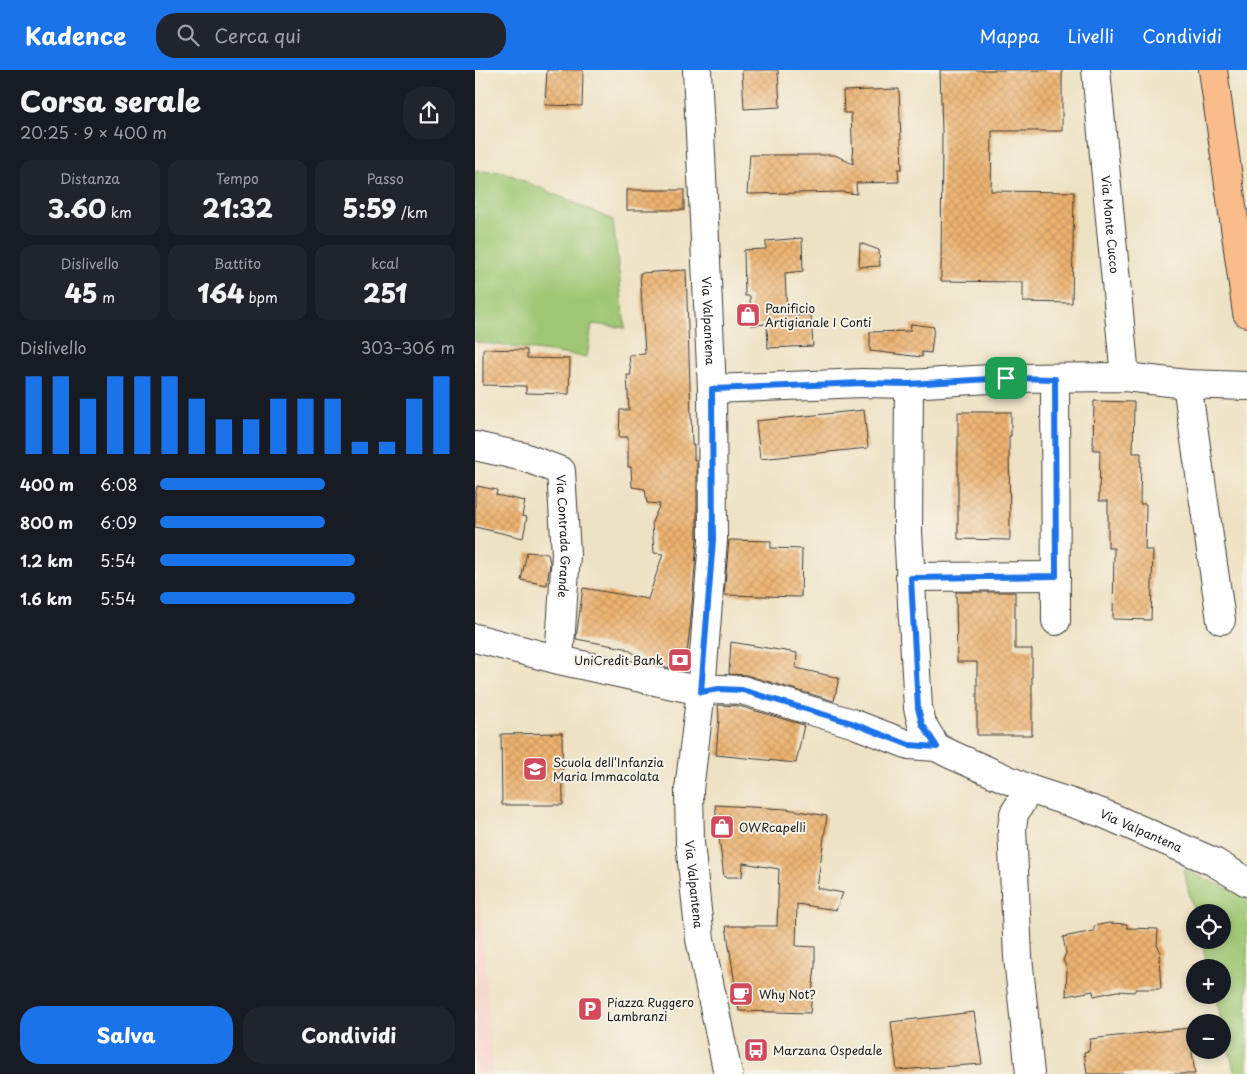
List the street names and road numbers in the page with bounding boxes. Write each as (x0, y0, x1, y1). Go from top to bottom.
street label: Via Monte Cucco (1097, 174, 1124, 275)
street label: Via Valpantena (698, 276, 720, 366)
street label: Via Contrada Grande (552, 474, 575, 599)
street label: Via Valpantena (1097, 804, 1186, 856)
street label: Via Valpantena (681, 839, 708, 930)

